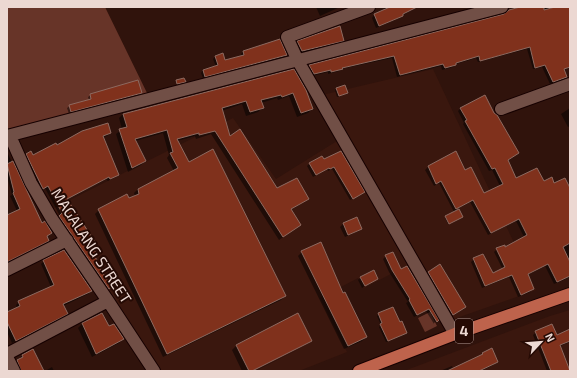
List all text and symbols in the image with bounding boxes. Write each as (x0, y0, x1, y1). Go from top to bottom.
street label: MAGALANG STREET (48, 185, 136, 307)
road number: 4 (455, 319, 473, 343)
north arrow (521, 322, 561, 362)
text: N (543, 331, 558, 344)

